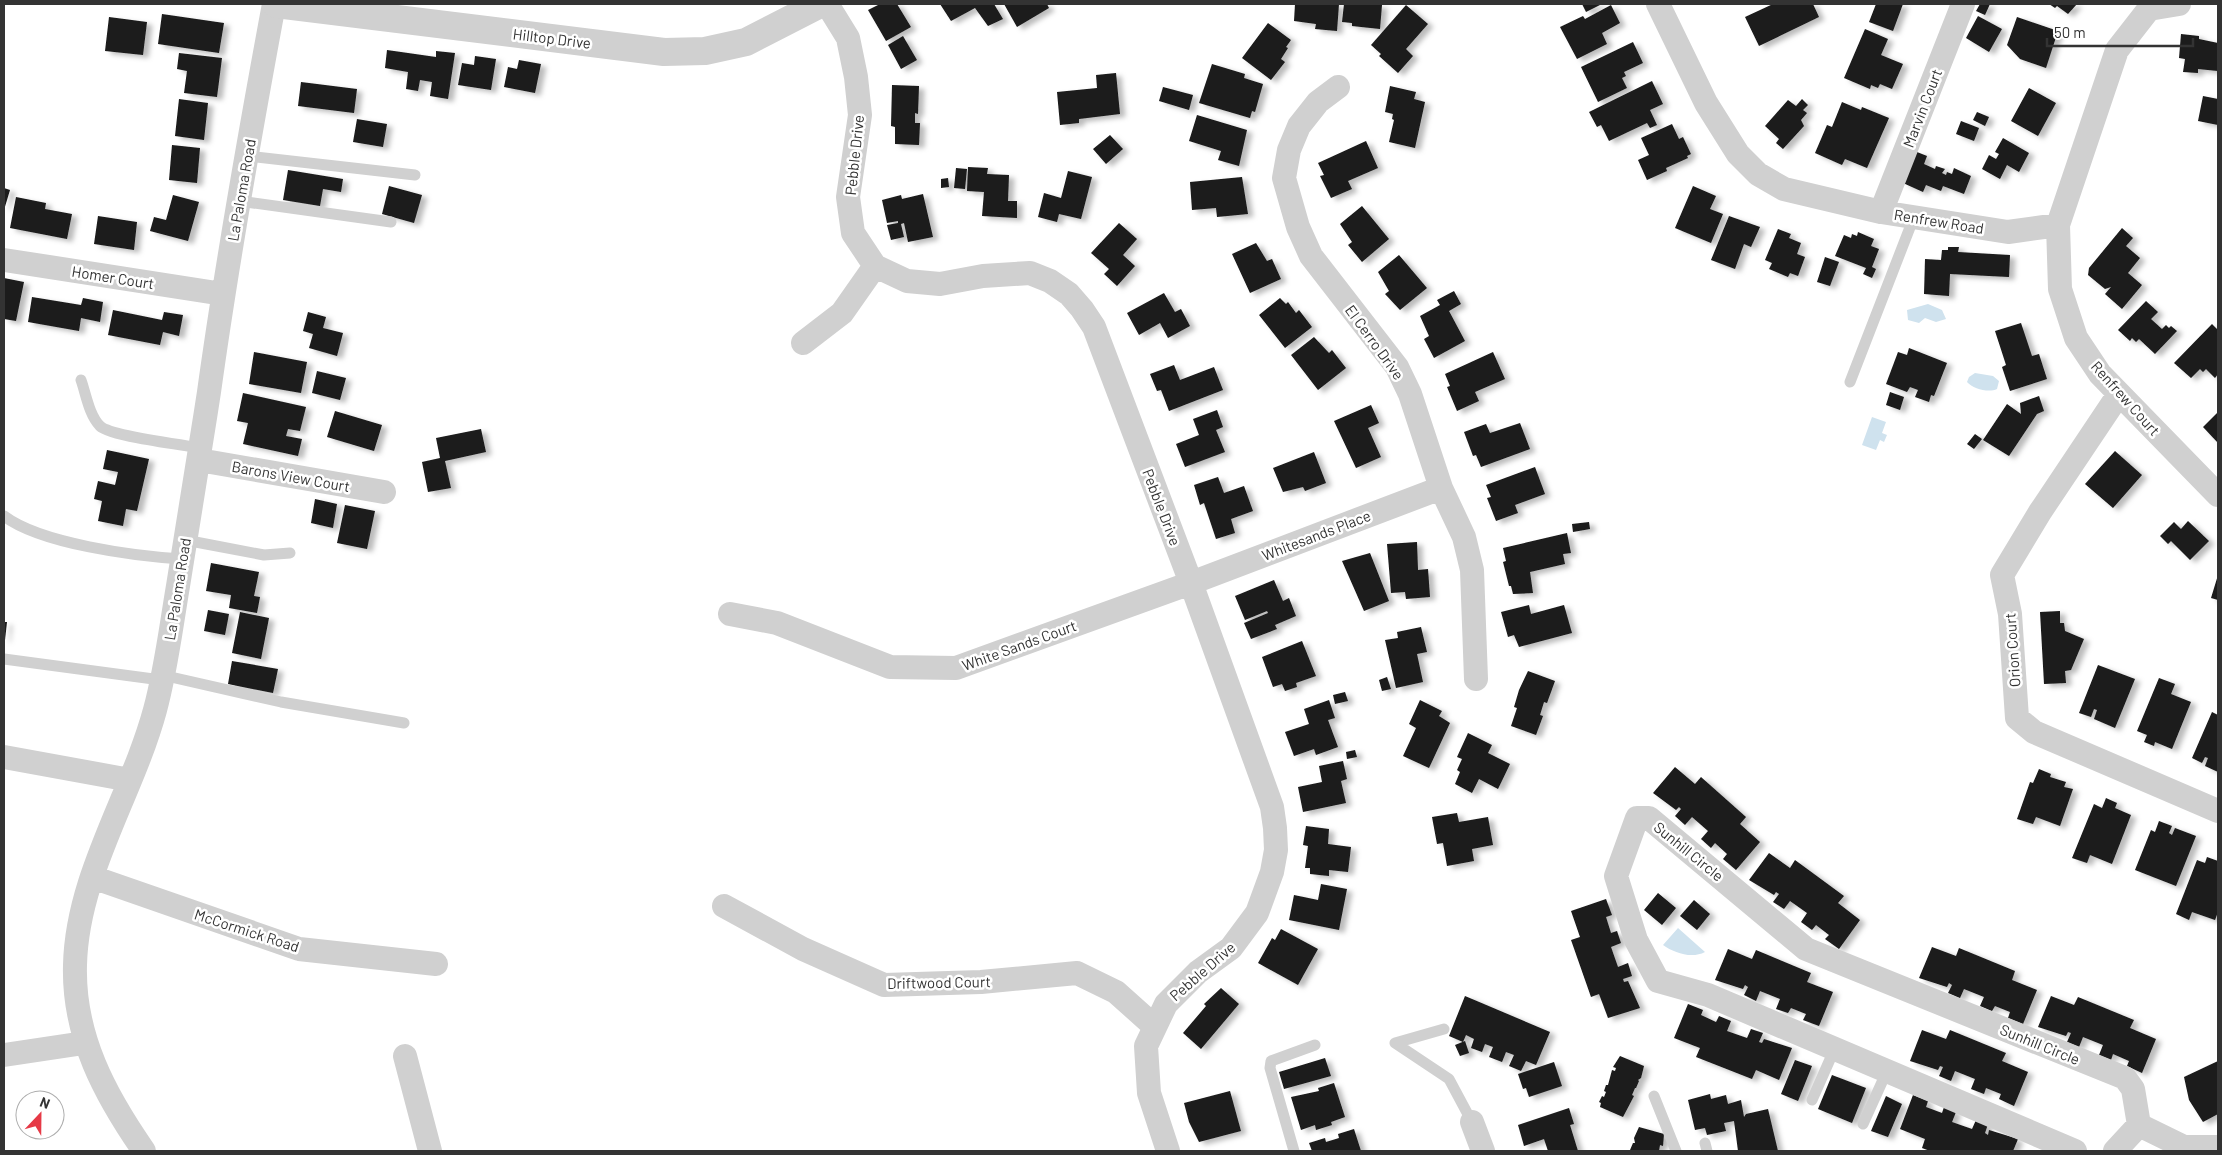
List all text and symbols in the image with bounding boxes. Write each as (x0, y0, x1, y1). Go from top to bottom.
scale bar (2047, 15, 2193, 47)
text: 50 m (2054, 23, 2086, 41)
street label: Hilltop Drive (512, 24, 592, 52)
street label: Marvin Court (1899, 66, 1945, 150)
street label: Pebble Drive (841, 114, 867, 196)
street label: La Paloma Road (223, 137, 259, 243)
street label: Renfrew Road (1893, 205, 1985, 237)
street label: Homer Court (71, 262, 155, 292)
street label: El Cerro Drive (1342, 301, 1408, 383)
street label: Renfrew Court (2088, 357, 2164, 439)
street label: Barons View Court (231, 457, 351, 495)
street label: Pebble Drive (1139, 466, 1185, 548)
street label: Whitesands Place (1259, 506, 1373, 564)
street label: La Paloma Road (160, 536, 194, 642)
street label: Orion Court (2000, 612, 2024, 688)
street label: White Sands Court (959, 616, 1079, 674)
street label: Sunhill Circle (1651, 817, 1727, 885)
street label: McCormick Road (192, 905, 302, 955)
street label: Pebble Drive (1166, 938, 1238, 1004)
street label: Driftwood Court (887, 972, 991, 992)
street label: Sunhill Circle (1998, 1020, 2082, 1068)
north arrow (15, 1090, 65, 1140)
text: N (38, 1093, 53, 1112)

